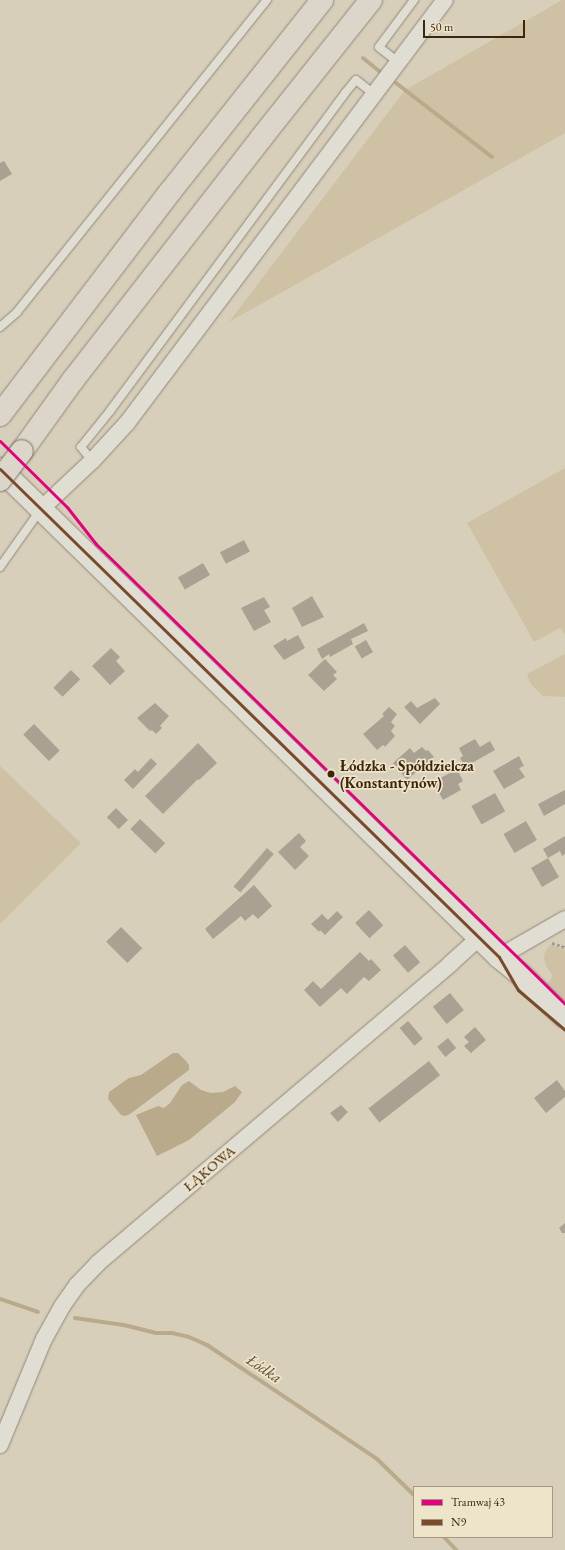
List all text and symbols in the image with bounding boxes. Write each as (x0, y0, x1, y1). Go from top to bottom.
scale bar (425, 12, 527, 38)
text: 50 m (430, 19, 453, 35)
place label: Łódzka - Spółdzielcza (Konstantynów) (340, 756, 474, 791)
marker: Łódzka - Spółdzielcza (Konstantynów) (325, 768, 337, 780)
street label: ŁĄKOWA (179, 1141, 239, 1195)
water label: Łódka (243, 1350, 285, 1388)
legend (413, 1486, 553, 1538)
text: Tramwaj 43 (451, 1494, 505, 1510)
text: N9 (451, 1514, 466, 1530)

